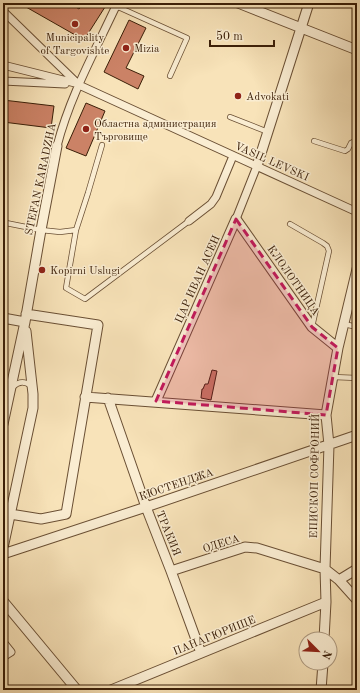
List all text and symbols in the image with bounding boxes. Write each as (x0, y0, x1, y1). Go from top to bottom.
marker: Municipality of Targovishte (70, 19, 80, 29)
scale bar (210, 22, 274, 48)
text: 50 m (216, 30, 243, 43)
place label: Municipality of Targovishte (41, 33, 109, 57)
marker: Mizia (121, 43, 131, 53)
place label: Mizia (134, 44, 160, 55)
marker: Advokati (233, 91, 243, 101)
place label: Advokati (246, 92, 289, 103)
place label: Областна администрация Търговище (94, 119, 217, 143)
street label: STEFAN KARADZHA (24, 122, 59, 236)
marker: Областна администрация Търговище (81, 124, 91, 134)
street label: VASIL LEVSKI (233, 141, 310, 184)
street label: ЦАР ИВАН АСЕН (174, 234, 223, 325)
street label: КЛОЛОТНИЦА (265, 244, 321, 318)
marker: Kopirni Uslugi (37, 265, 47, 275)
place label: Kopirni Uslugi (50, 266, 120, 277)
street label: ЕПИСКОП СОФРОНИЙ (307, 413, 322, 538)
street label: КЮСТЕНДЖА (138, 467, 216, 503)
street label: ТРАКИЯ (154, 509, 182, 558)
street label: ОДЕСА (202, 533, 242, 555)
street label: ПАНАГЮРИЩЕ (172, 615, 257, 658)
north arrow (298, 631, 338, 671)
text: N (319, 648, 332, 661)

